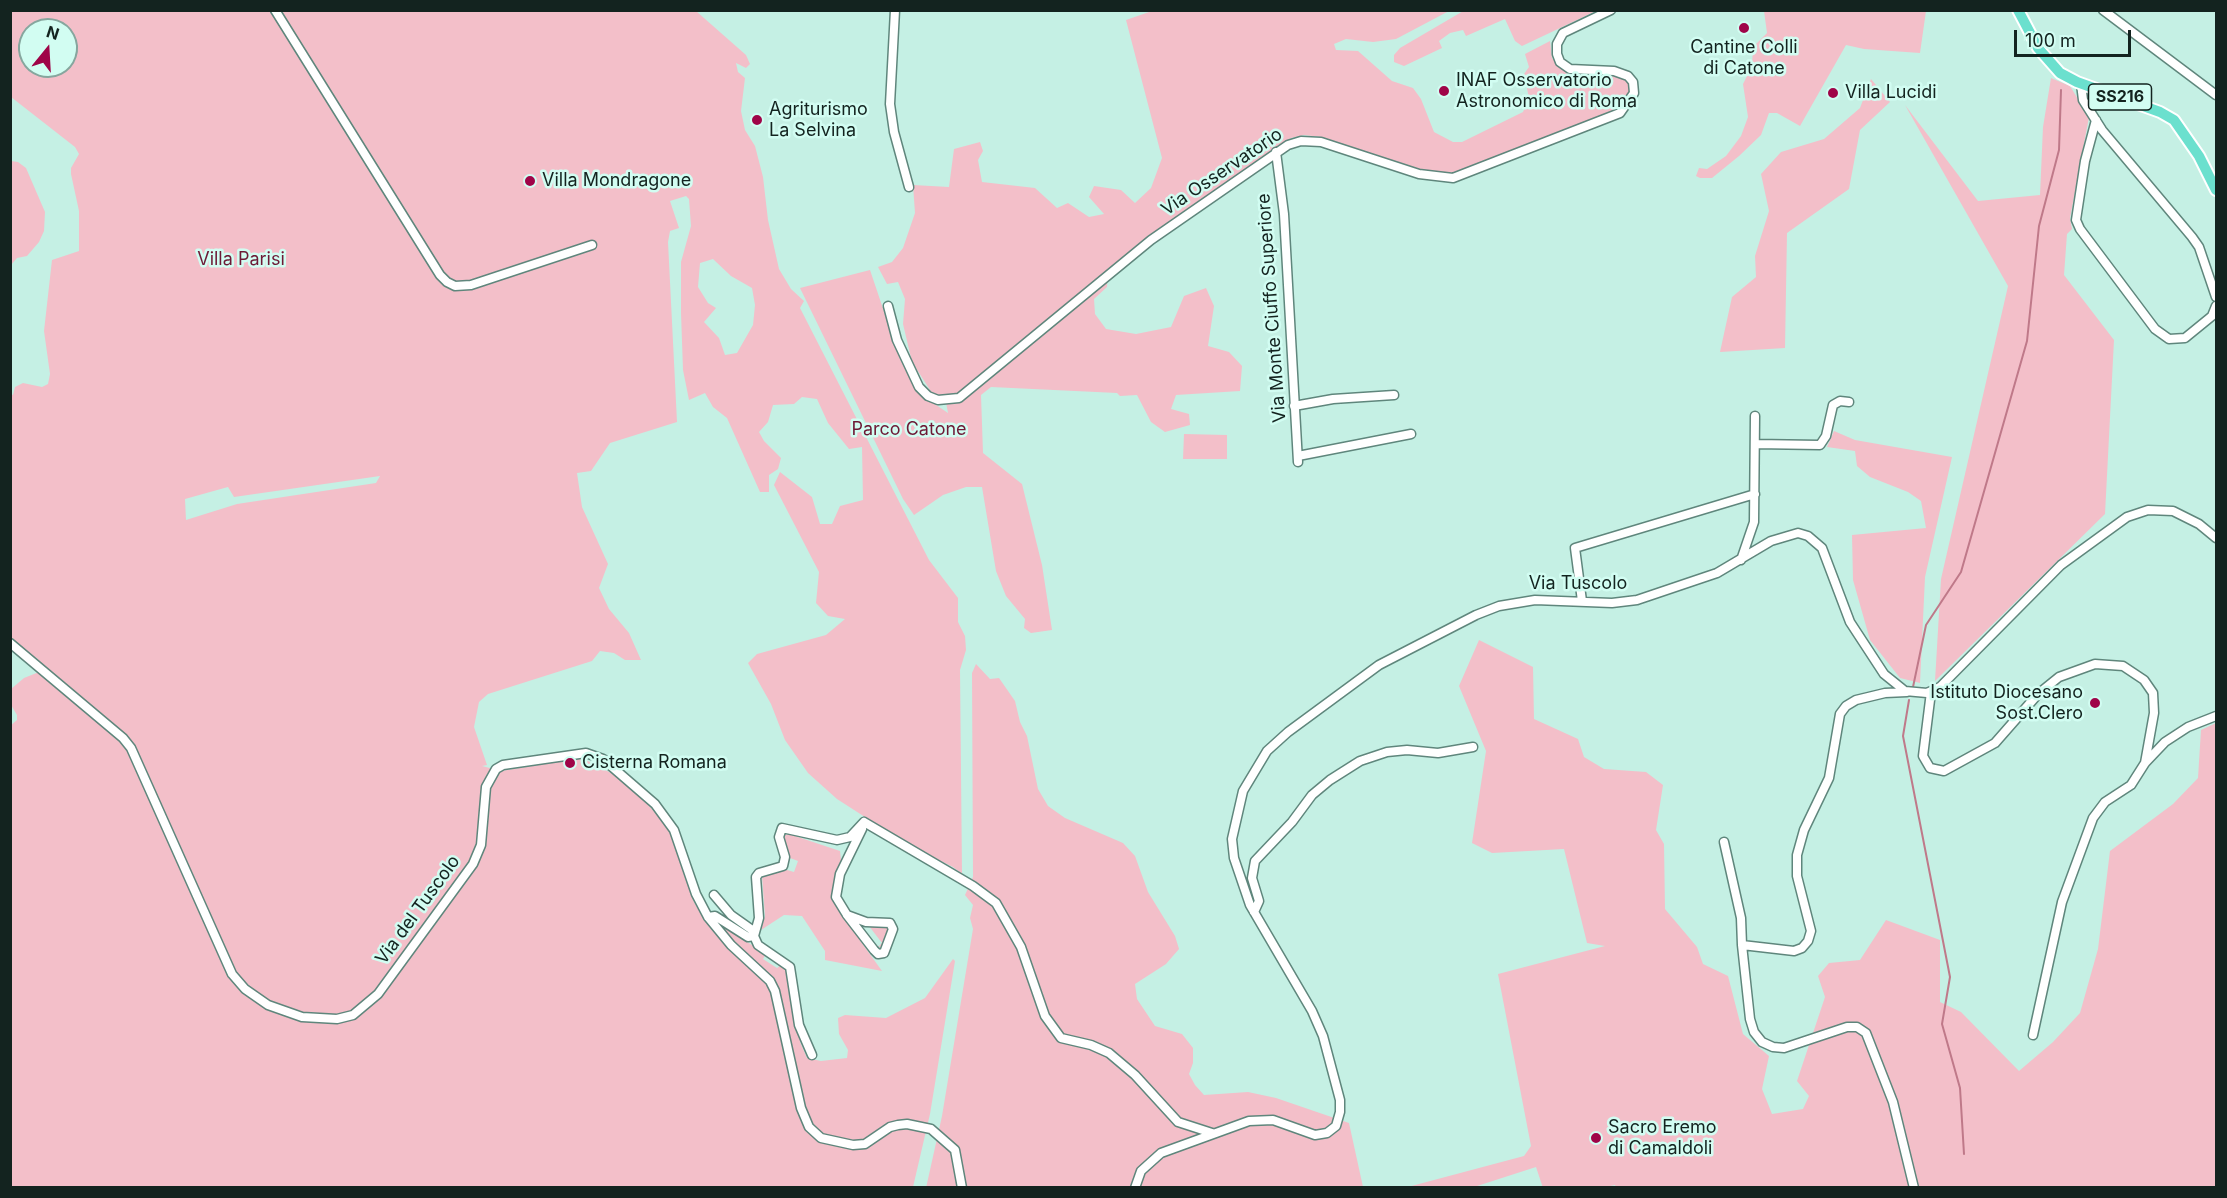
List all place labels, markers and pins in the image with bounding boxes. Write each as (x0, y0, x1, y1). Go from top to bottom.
marker: Cantine Colli di Catone (1737, 21, 1751, 35)
place label: Cantine Colli di Catone (1690, 37, 1798, 80)
place label: INAF Osservatorio Astronomico di Roma (1456, 70, 1637, 112)
place label: Villa Lucidi (1845, 82, 1937, 104)
marker: INAF Osservatorio Astronomico di Roma (1437, 84, 1451, 98)
marker: Villa Lucidi (1826, 86, 1840, 100)
place label: Agriturismo La Selvina (769, 99, 868, 142)
marker: Agriturismo La Selvina (750, 113, 764, 127)
place label: Villa Mondragone (542, 170, 691, 192)
marker: Villa Mondragone (523, 174, 537, 188)
place label: Istituto Diocesano Sost.Clero (1930, 682, 2083, 724)
marker: Istituto Diocesano Sost.Clero (2088, 696, 2102, 710)
place label: Cisterna Romana (582, 752, 727, 774)
marker: Cisterna Romana (563, 756, 577, 770)
place label: Sacro Eremo di Camaldoli (1608, 1117, 1717, 1160)
marker: Sacro Eremo di Camaldoli (1589, 1131, 1603, 1145)

